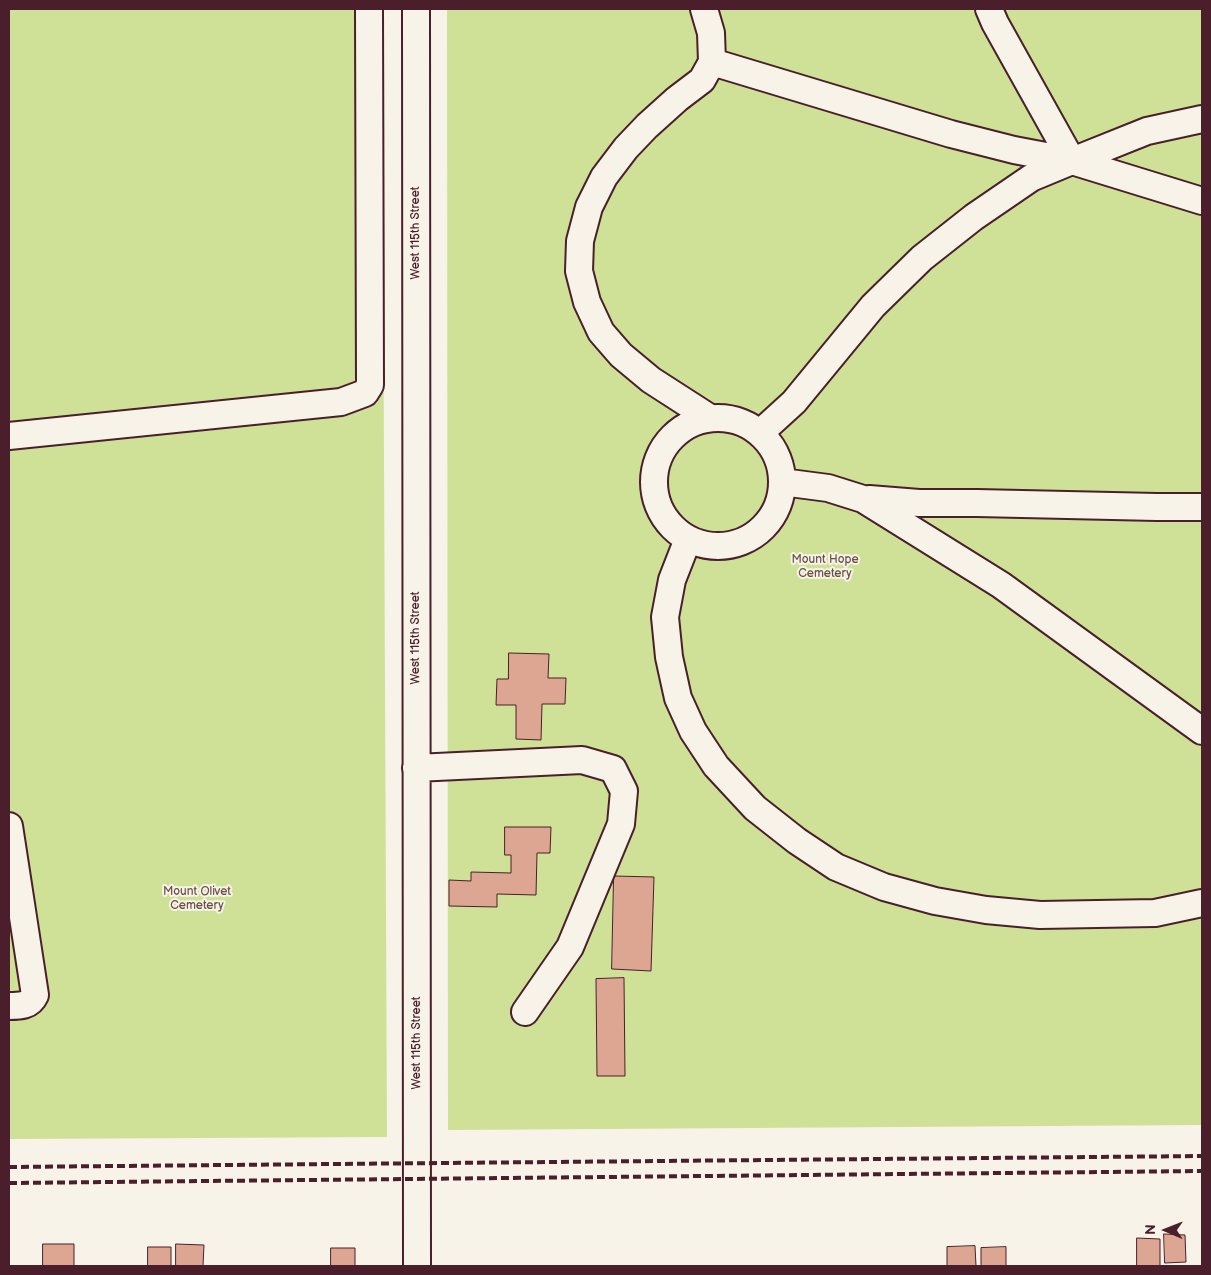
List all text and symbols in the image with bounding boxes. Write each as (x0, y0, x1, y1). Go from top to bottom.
street label: West 115th Street (409, 187, 423, 279)
park label: Mount Hope Cemetery (791, 553, 859, 581)
street label: West 115th Street (409, 592, 423, 684)
park label: Mount Olivet Cemetery (163, 885, 231, 913)
street label: West 115th Street (410, 997, 424, 1089)
north arrow (1141, 1205, 1191, 1255)
text: N (1142, 1224, 1159, 1235)

